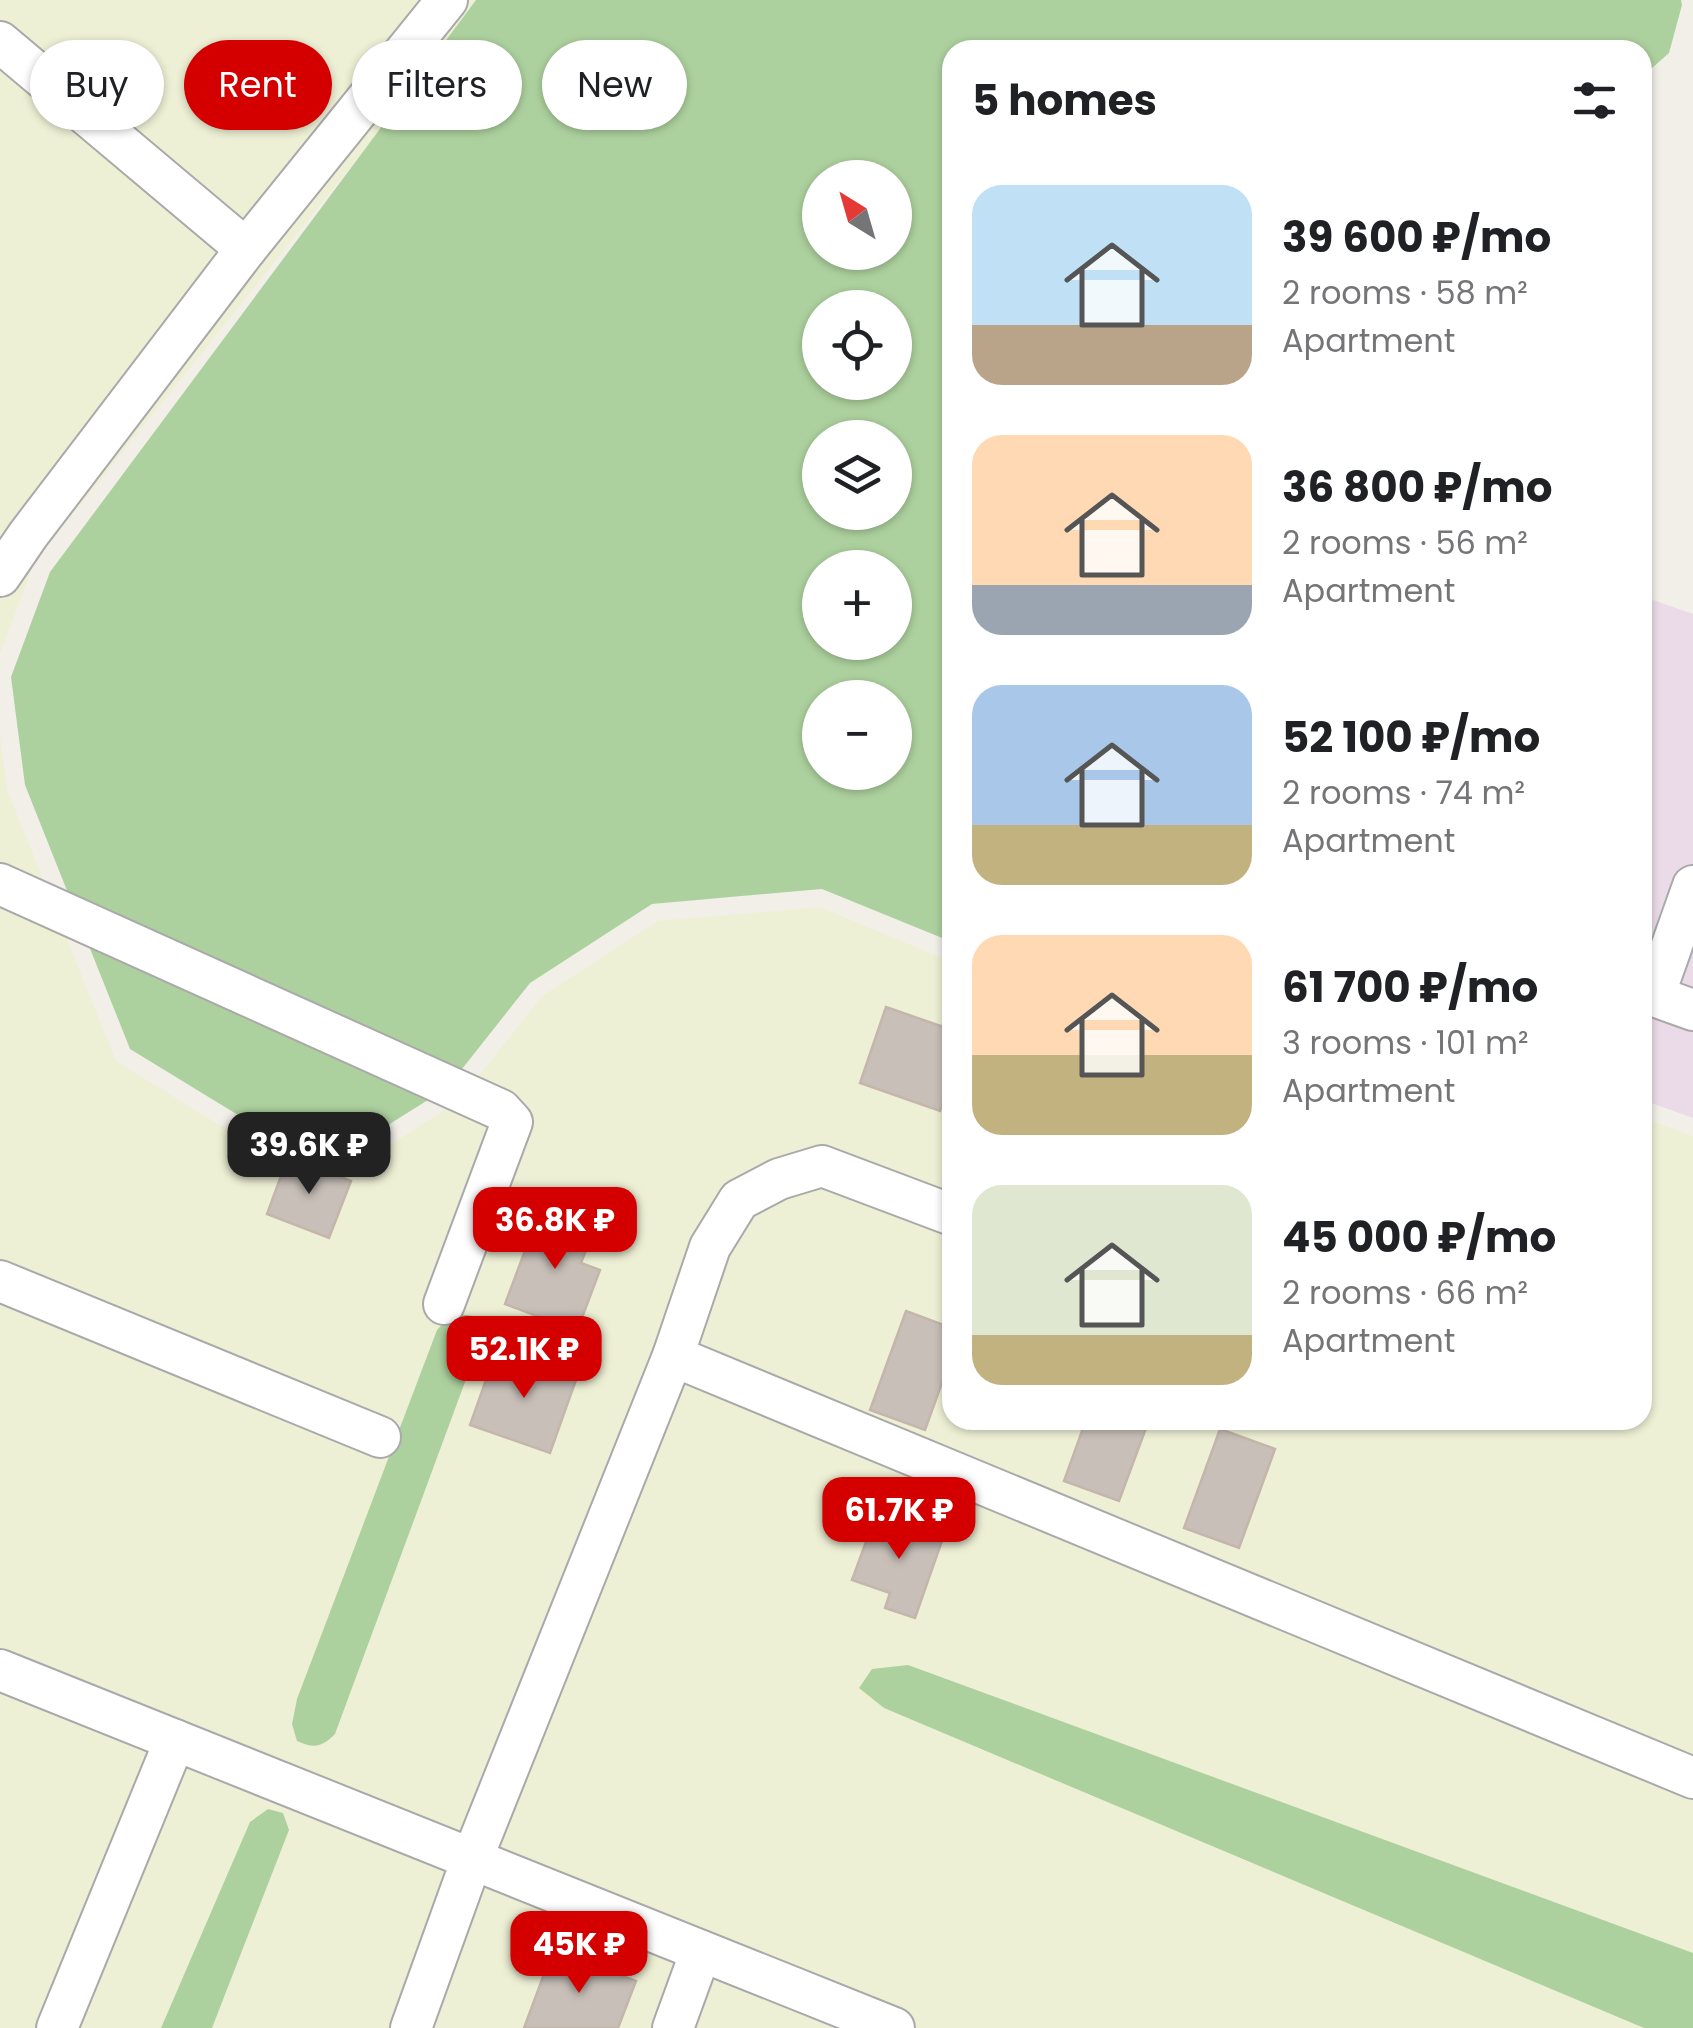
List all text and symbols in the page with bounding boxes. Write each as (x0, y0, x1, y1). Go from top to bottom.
chip: Buy (30, 40, 164, 130)
chip: Rent (184, 40, 332, 130)
chip: Filters (352, 40, 522, 130)
chip: New (542, 40, 687, 130)
text: 5 homes (972, 71, 1157, 130)
icon: filters (1567, 73, 1622, 128)
north arrow (802, 160, 912, 270)
map controls (802, 160, 912, 790)
text: 39 600 ₽/mo (1282, 208, 1551, 267)
icon: home (1052, 225, 1172, 345)
text: 2 rooms · 58 m² (1282, 270, 1528, 315)
button: locate (802, 290, 912, 400)
text: Apartment (1282, 318, 1455, 363)
button: layers (802, 420, 912, 530)
text: 36 800 ₽/mo (1282, 458, 1553, 517)
icon: home (1052, 475, 1172, 595)
text: 2 rooms · 56 m² (1282, 520, 1528, 565)
button: + (802, 550, 912, 660)
text: Apartment (1282, 568, 1455, 613)
button: − (802, 680, 912, 790)
text: 52 100 ₽/mo (1282, 708, 1540, 767)
icon: home (1052, 725, 1172, 845)
text: 2 rooms · 74 m² (1282, 770, 1525, 815)
text: Apartment (1282, 818, 1455, 863)
text: 61 700 ₽/mo (1282, 958, 1538, 1017)
icon: home (1052, 975, 1172, 1095)
text: 3 rooms · 101 m² (1282, 1020, 1528, 1065)
text: Apartment (1282, 1068, 1455, 1113)
pin: 39.6K ₽ (217, 1112, 401, 1197)
text: 39.6K ₽ (249, 1122, 369, 1167)
pin: 36.8K ₽ (463, 1187, 647, 1272)
text: 36.8K ₽ (495, 1197, 615, 1242)
text: 45 000 ₽/mo (1282, 1208, 1556, 1267)
icon: home (1052, 1225, 1172, 1345)
text: 2 rooms · 66 m² (1282, 1270, 1528, 1315)
pin: 52.1K ₽ (432, 1316, 616, 1401)
text: Apartment (1282, 1318, 1455, 1363)
text: 52.1K ₽ (469, 1326, 579, 1371)
pin: 61.7K ₽ (807, 1477, 991, 1562)
text: 61.7K ₽ (844, 1487, 954, 1532)
pin: 45K ₽ (509, 1911, 649, 1996)
text: 45K ₽ (532, 1921, 626, 1966)

